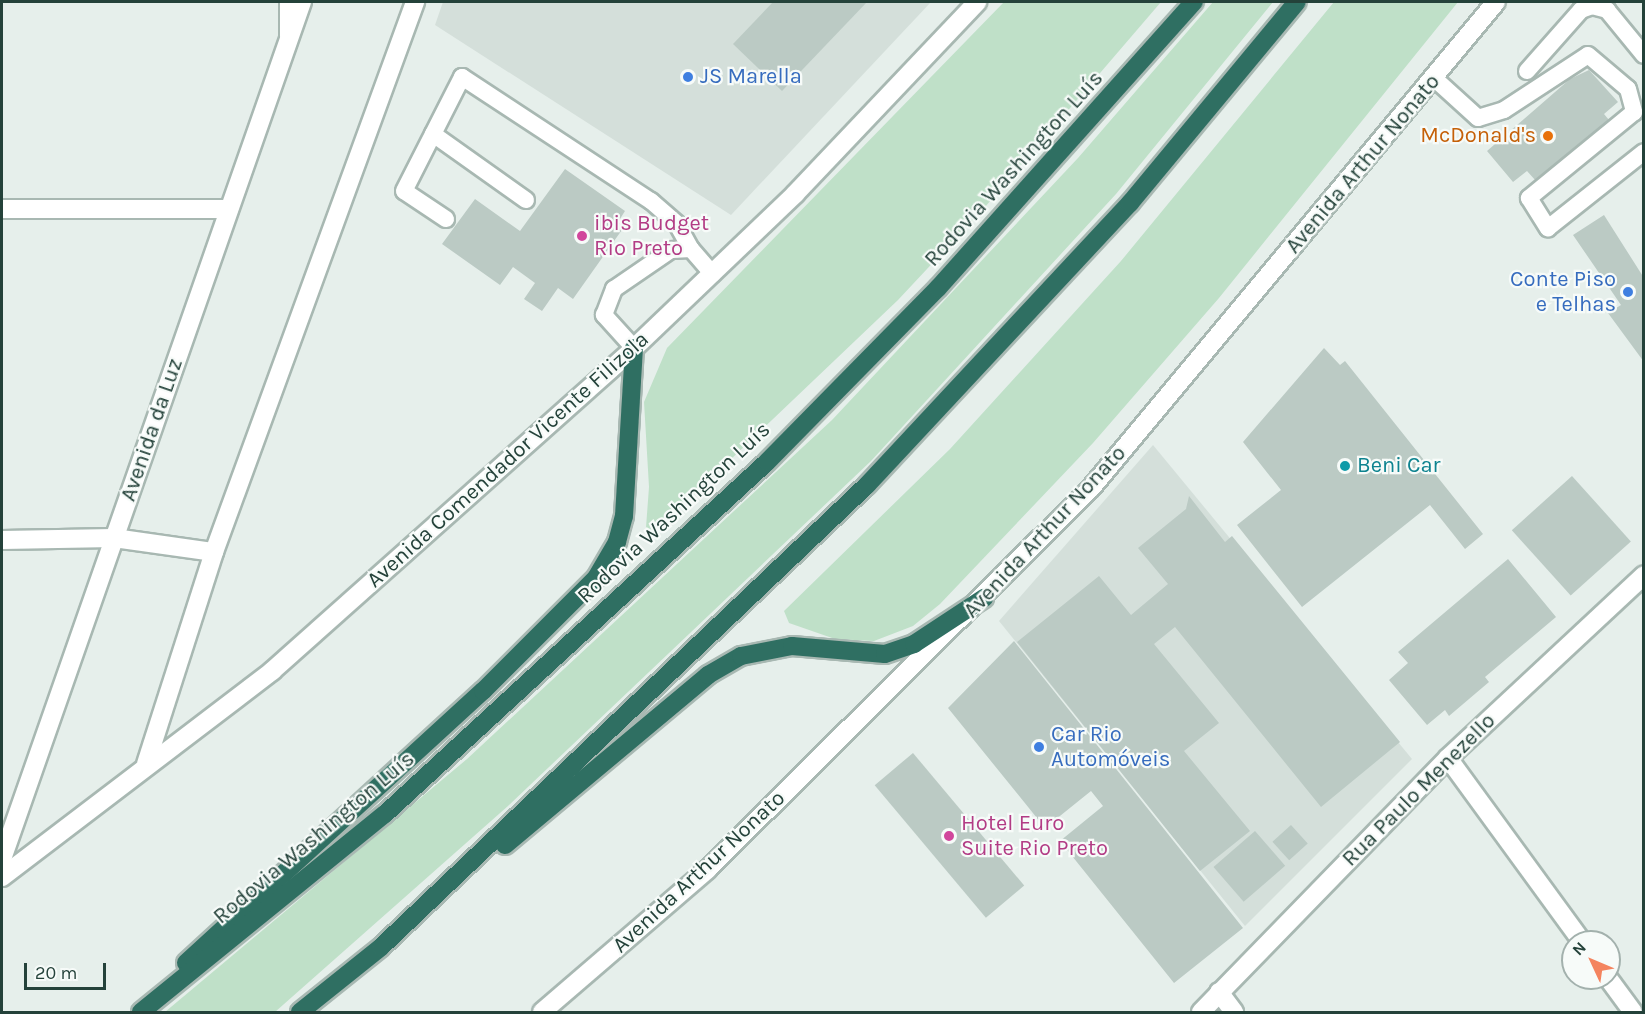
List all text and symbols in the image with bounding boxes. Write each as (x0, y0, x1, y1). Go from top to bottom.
place label: JS Marella (700, 64, 802, 90)
street label: Rodovia Washington Luís (919, 66, 1109, 272)
street label: Avenida Arthur Nonato (1280, 69, 1446, 259)
marker: JS Marella (681, 70, 695, 84)
place label: McDonald's (1420, 123, 1536, 149)
marker: McDonald's (1541, 129, 1555, 143)
place label: ibis Budget Rio Preto (594, 210, 709, 262)
marker: ibis Budget Rio Preto (575, 229, 589, 243)
place label: Conte Piso e Telhas (1510, 266, 1616, 318)
marker: Conte Piso e Telhas (1621, 285, 1635, 299)
street label: Avenida Comendador Vicente Filizola (362, 326, 654, 594)
street label: Avenida da Luz (115, 355, 189, 505)
street label: Rodovia Washington Luís (572, 417, 776, 609)
street label: Avenida Arthur Nonato (958, 440, 1132, 624)
place label: Beni Car (1357, 453, 1441, 479)
marker: Beni Car (1338, 459, 1352, 473)
street label: Rua Paulo Menezello (1337, 708, 1501, 872)
place label: Car Rio Automóveis (1051, 721, 1170, 772)
marker: Car Rio Automóveis (1032, 740, 1046, 754)
street label: Rodovia Washington Luís (208, 746, 420, 930)
street label: Avenida Arthur Nonato (607, 785, 791, 959)
place label: Hotel Euro Suite Rio Preto (961, 810, 1108, 861)
marker: Hotel Euro Suite Rio Preto (942, 829, 956, 843)
north arrow (1561, 930, 1621, 990)
text: N (1568, 938, 1590, 959)
scale bar (27, 951, 110, 989)
text: 20 m (35, 962, 77, 984)

